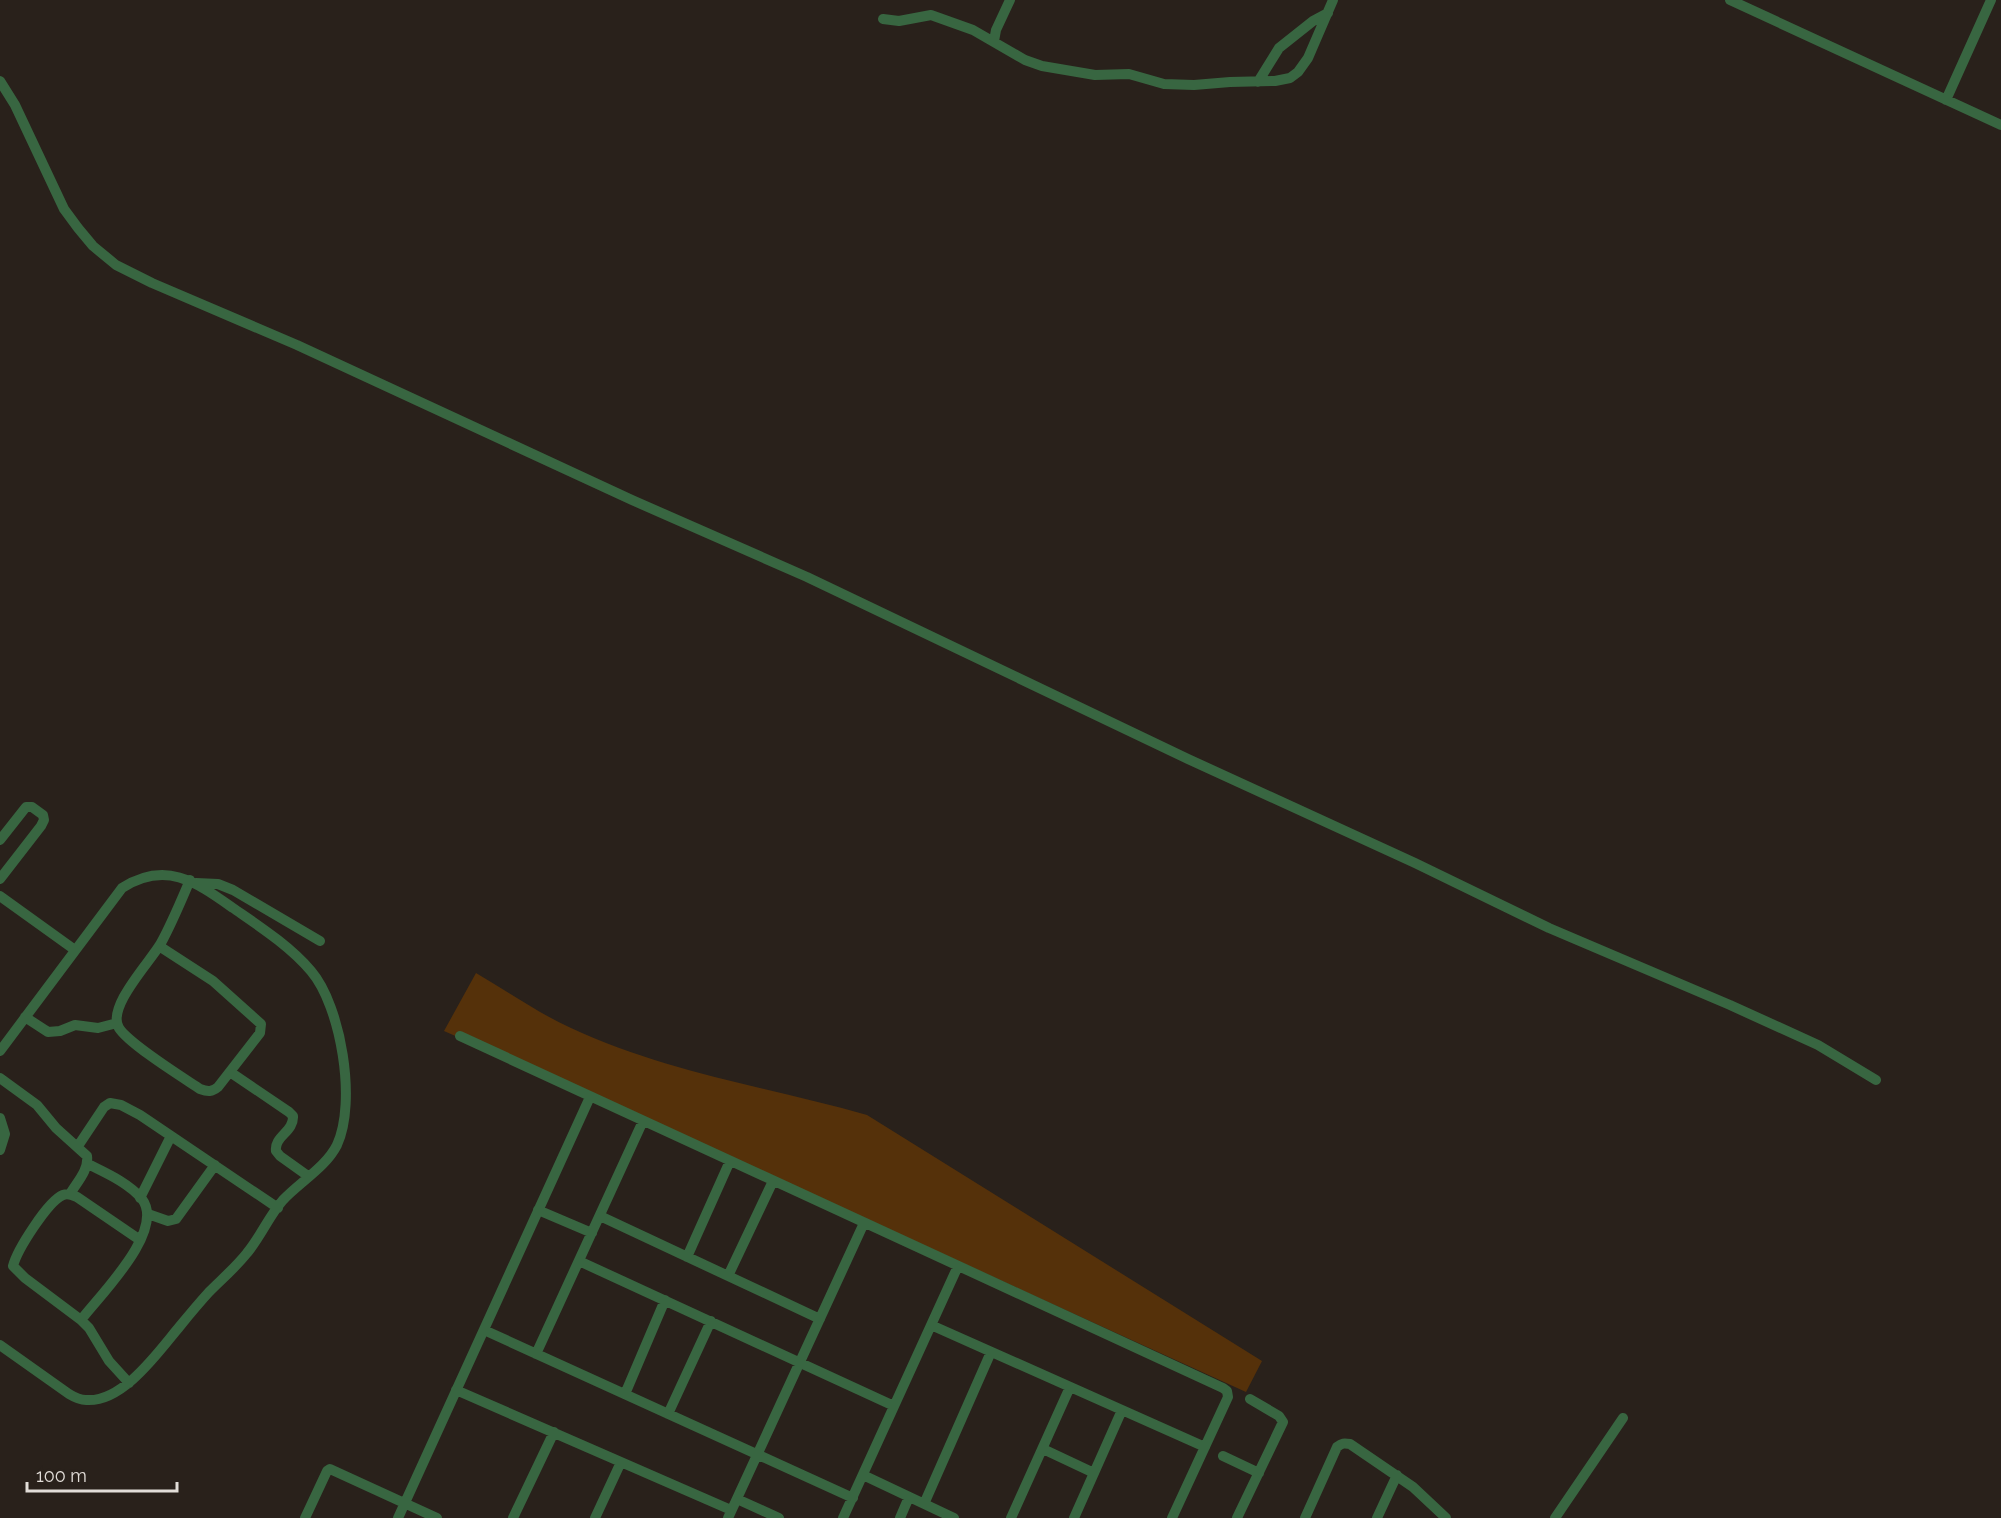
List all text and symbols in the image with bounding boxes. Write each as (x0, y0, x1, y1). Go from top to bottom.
scale bar (27, 1455, 177, 1493)
text: 100 m (36, 1465, 87, 1486)

